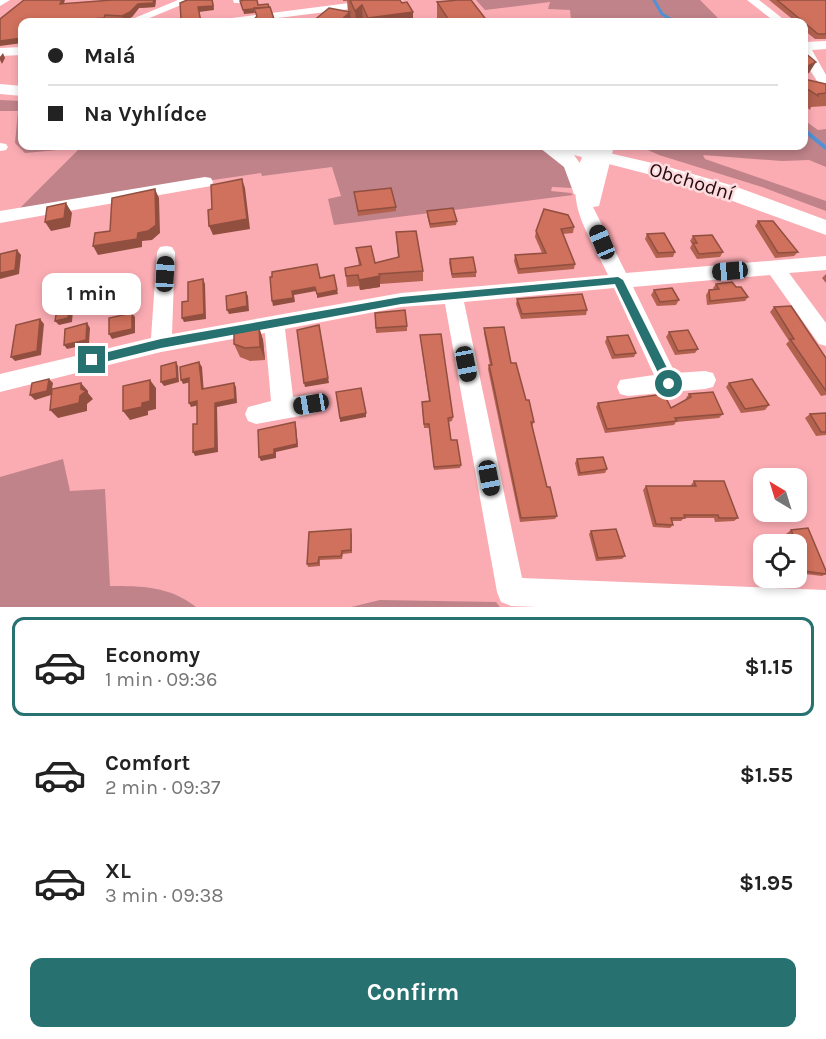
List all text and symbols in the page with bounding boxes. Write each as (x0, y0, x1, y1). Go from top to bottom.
text: Malá (84, 43, 136, 69)
text: Na Vyhlídce (84, 101, 207, 127)
street label: Obchodní (646, 158, 737, 205)
car (587, 222, 617, 262)
car (155, 256, 175, 292)
car (711, 260, 749, 282)
callout: 1 min (42, 273, 142, 315)
text: 1 min (66, 282, 117, 305)
car (454, 345, 478, 383)
route end (78, 346, 105, 373)
route start (655, 370, 682, 397)
car (292, 392, 330, 416)
car (477, 459, 501, 497)
north arrow (753, 468, 807, 522)
map controls (753, 468, 807, 588)
button: locate (753, 534, 807, 588)
icon: car (33, 640, 87, 694)
text: Economy (105, 642, 200, 668)
text: $1.15 (745, 654, 793, 680)
text: 1 min · 09:36 (105, 668, 218, 691)
icon: car (33, 748, 87, 802)
text: Comfort (105, 750, 190, 776)
text: $1.55 (740, 762, 793, 788)
text: 2 min · 09:37 (105, 776, 220, 799)
icon: car (33, 856, 87, 910)
text: XL (105, 858, 131, 884)
text: $1.95 (739, 870, 793, 896)
text: 3 min · 09:38 (105, 884, 224, 907)
button: Confirm (30, 958, 796, 1027)

